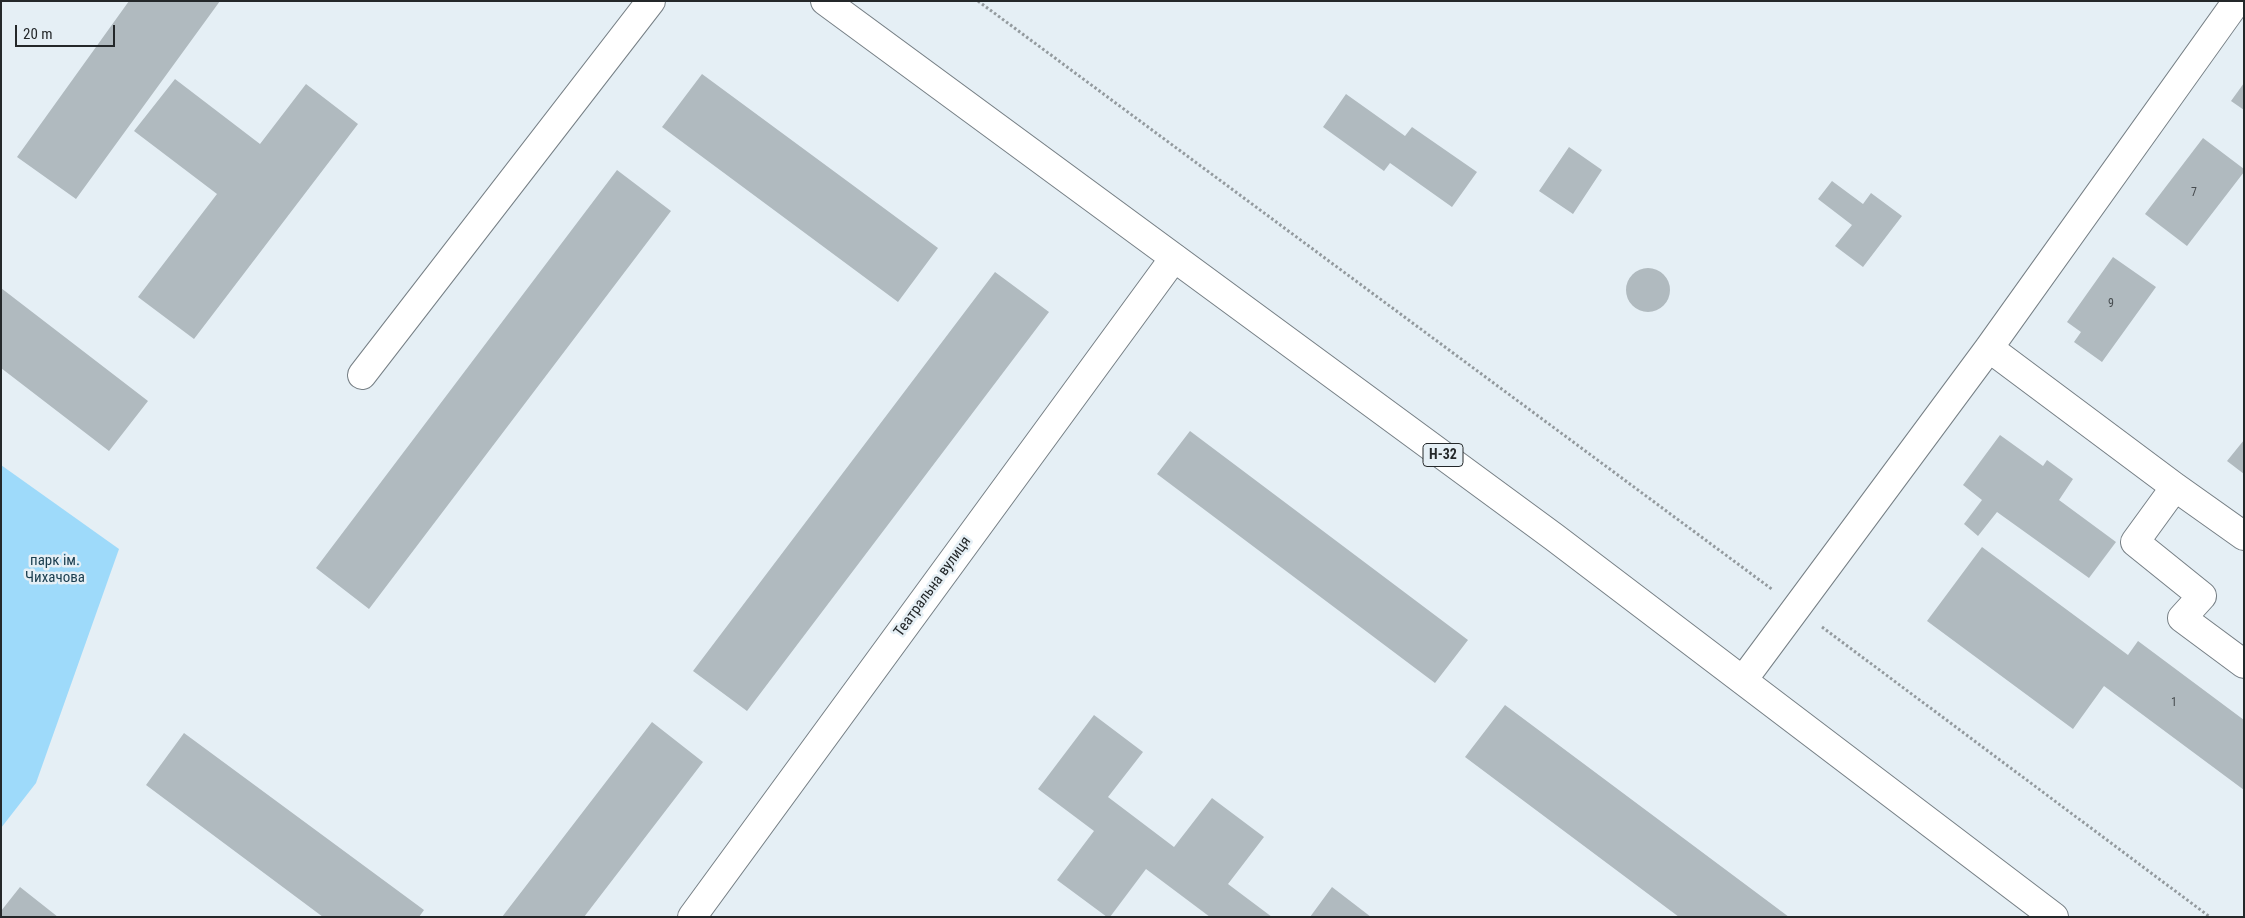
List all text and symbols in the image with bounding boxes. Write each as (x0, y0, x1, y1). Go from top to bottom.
scale bar (18, 15, 118, 47)
text: 20 m (23, 25, 53, 43)
house number: 7 (2191, 186, 2197, 200)
house number: 9 (2108, 297, 2114, 311)
road number: Н-32 (1423, 444, 1463, 466)
street label: Театральна вулиця (891, 534, 975, 640)
park label: парк ім. Чихачова (25, 552, 85, 587)
house number: 1 (2171, 696, 2177, 710)

